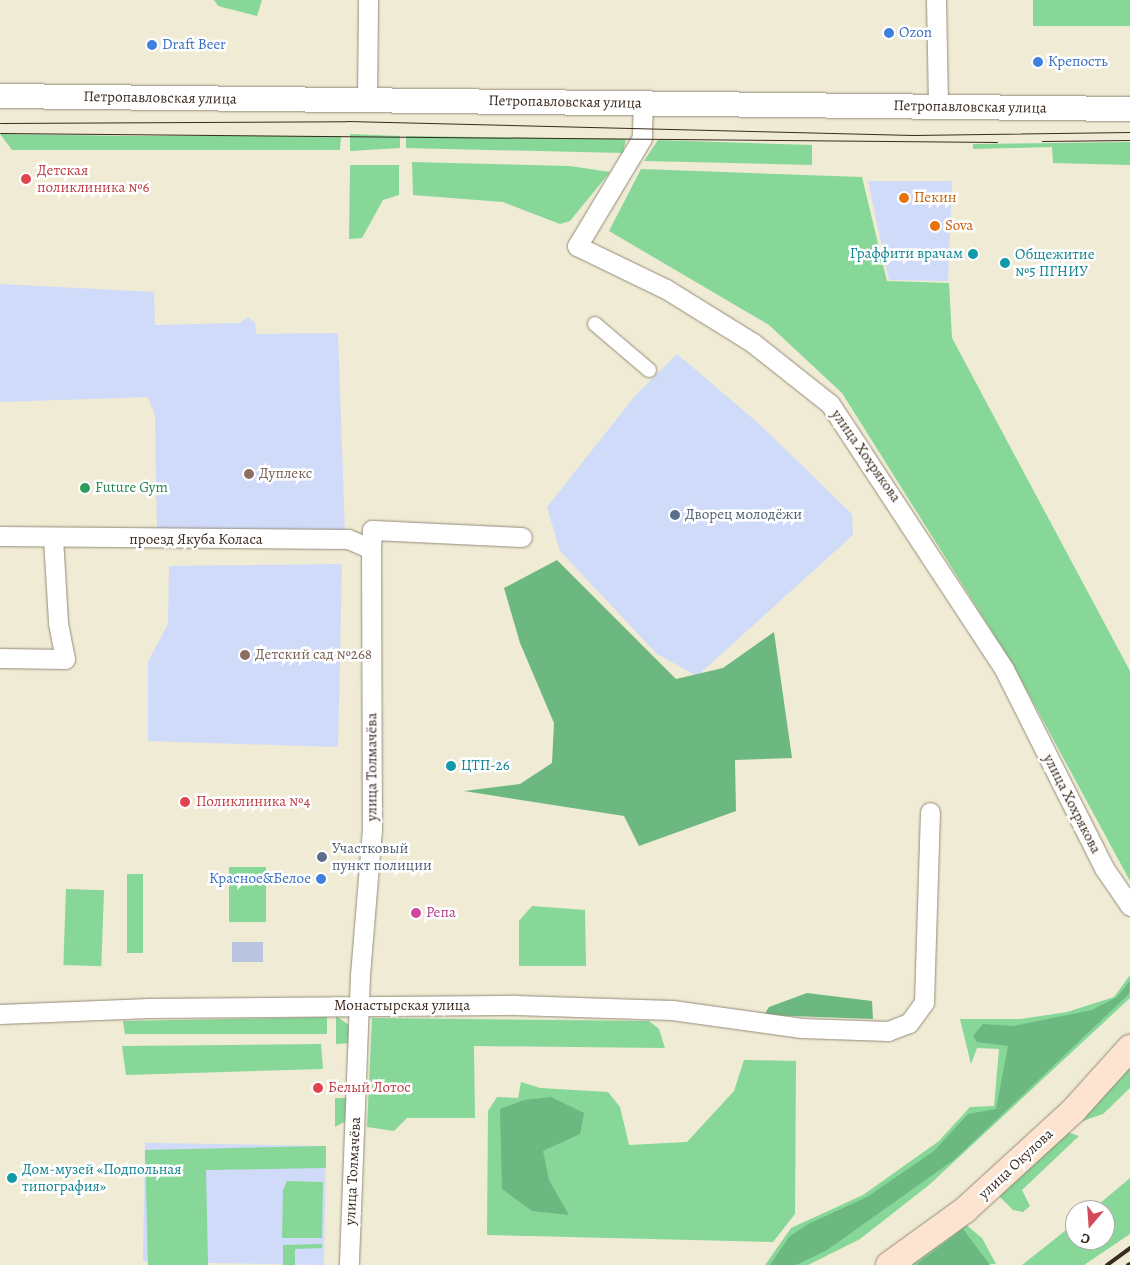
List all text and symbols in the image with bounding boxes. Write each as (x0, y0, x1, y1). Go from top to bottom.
place label: Ozon (899, 24, 932, 42)
marker: Ozon (883, 27, 895, 39)
place label: Draft Beer (162, 36, 226, 54)
marker: Draft Beer (146, 39, 158, 51)
place label: Крепость (1048, 53, 1108, 71)
marker: Крепость (1032, 56, 1044, 68)
street label: Петропавловская улица (83, 88, 237, 108)
street label: Петропавловская улица (488, 92, 642, 112)
street label: Петропавловская улица (893, 97, 1047, 117)
place label: Детская поликлиника №6 (37, 161, 149, 196)
marker: Детская поликлиника №6 (19, 172, 33, 186)
place label: Пекин (914, 189, 956, 207)
marker: Пекин (898, 192, 910, 204)
place label: Sova (945, 217, 973, 235)
marker: Sova (929, 220, 941, 232)
place label: Граффити врачам (850, 245, 963, 263)
place label: Общежитие №5 ПГНИУ (1015, 245, 1094, 280)
marker: Граффити врачам (967, 248, 979, 260)
marker: Общежитие №5 ПГНИУ (999, 257, 1011, 269)
street label: улица Хохрякова (827, 406, 905, 506)
place label: Дуплекс (259, 465, 312, 483)
marker: Дуплекс (243, 468, 255, 480)
place label: Future Gym (95, 479, 168, 497)
marker: Future Gym (79, 482, 91, 494)
place label: Дворец молодёжи (685, 506, 802, 524)
marker: Дворец молодёжи (669, 509, 681, 521)
street label: проезд Якуба Коласа (129, 531, 263, 549)
place label: Детский сад №268 (255, 646, 372, 664)
marker: Детский сад №268 (239, 649, 251, 661)
street label: улица Толмачёва (363, 713, 381, 821)
street label: улица Хохрякова (1039, 751, 1105, 857)
place label: ЦТП-26 (461, 757, 510, 775)
marker: ЦТП-26 (445, 760, 457, 772)
place label: Поликлиника №4 (196, 793, 310, 811)
marker: Поликлиника №4 (178, 795, 192, 809)
place label: Участковый пункт полиции (332, 839, 432, 874)
marker: Участковый пункт полиции (316, 851, 328, 863)
place label: Красное&Белое (209, 870, 311, 888)
marker: Красное&Белое (315, 873, 327, 885)
place label: Репа (426, 904, 456, 922)
marker: Репа (410, 907, 422, 919)
street label: Монастырская улица (334, 997, 470, 1015)
place label: Белый Лотос (328, 1079, 411, 1097)
marker: Белый Лотос (312, 1082, 324, 1094)
street label: улица Толмачёва (341, 1116, 365, 1226)
street label: улица Окулова (975, 1125, 1057, 1203)
place label: Дом-музей «Подпольная типография» (22, 1160, 182, 1195)
marker: Дом-музей «Подпольная типография» (6, 1172, 18, 1184)
north arrow (1065, 1200, 1115, 1250)
text: С (1078, 1228, 1093, 1249)

